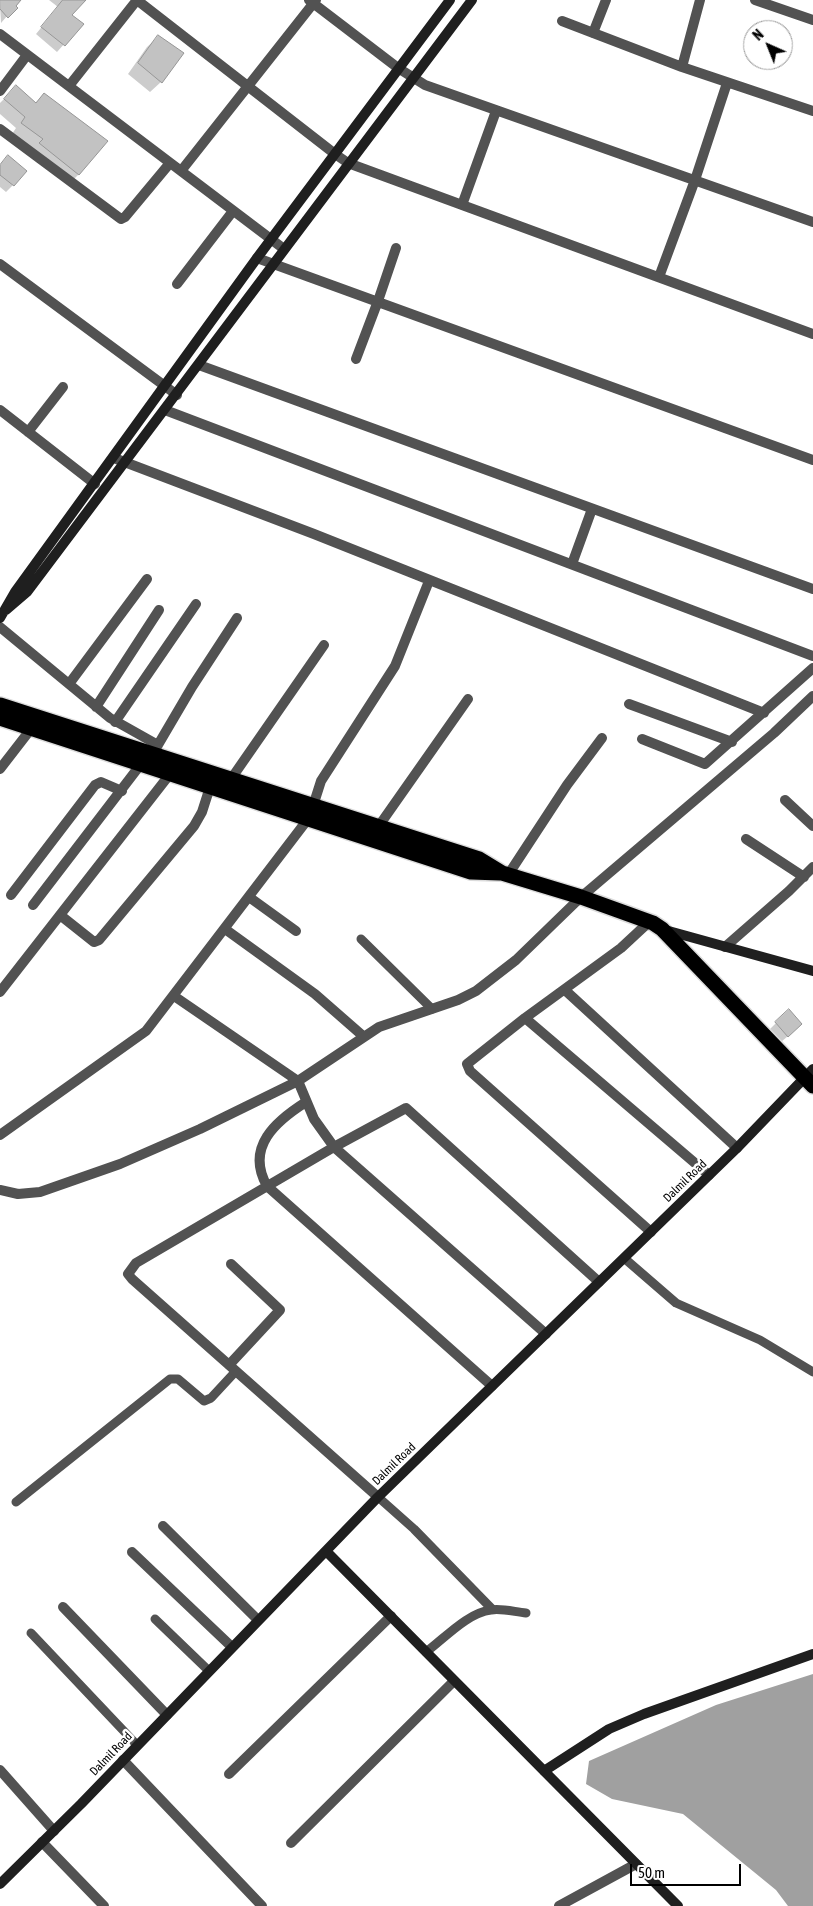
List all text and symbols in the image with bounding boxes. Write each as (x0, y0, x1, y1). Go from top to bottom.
north arrow (743, 20, 793, 70)
text: N (750, 26, 767, 44)
street label: Dalmil Road (660, 1157, 710, 1205)
street label: Dalmil Road (369, 1440, 419, 1488)
street label: Dalmil Road (87, 1729, 135, 1779)
scale bar (633, 1854, 744, 1886)
text: 50 m (638, 1864, 665, 1881)

